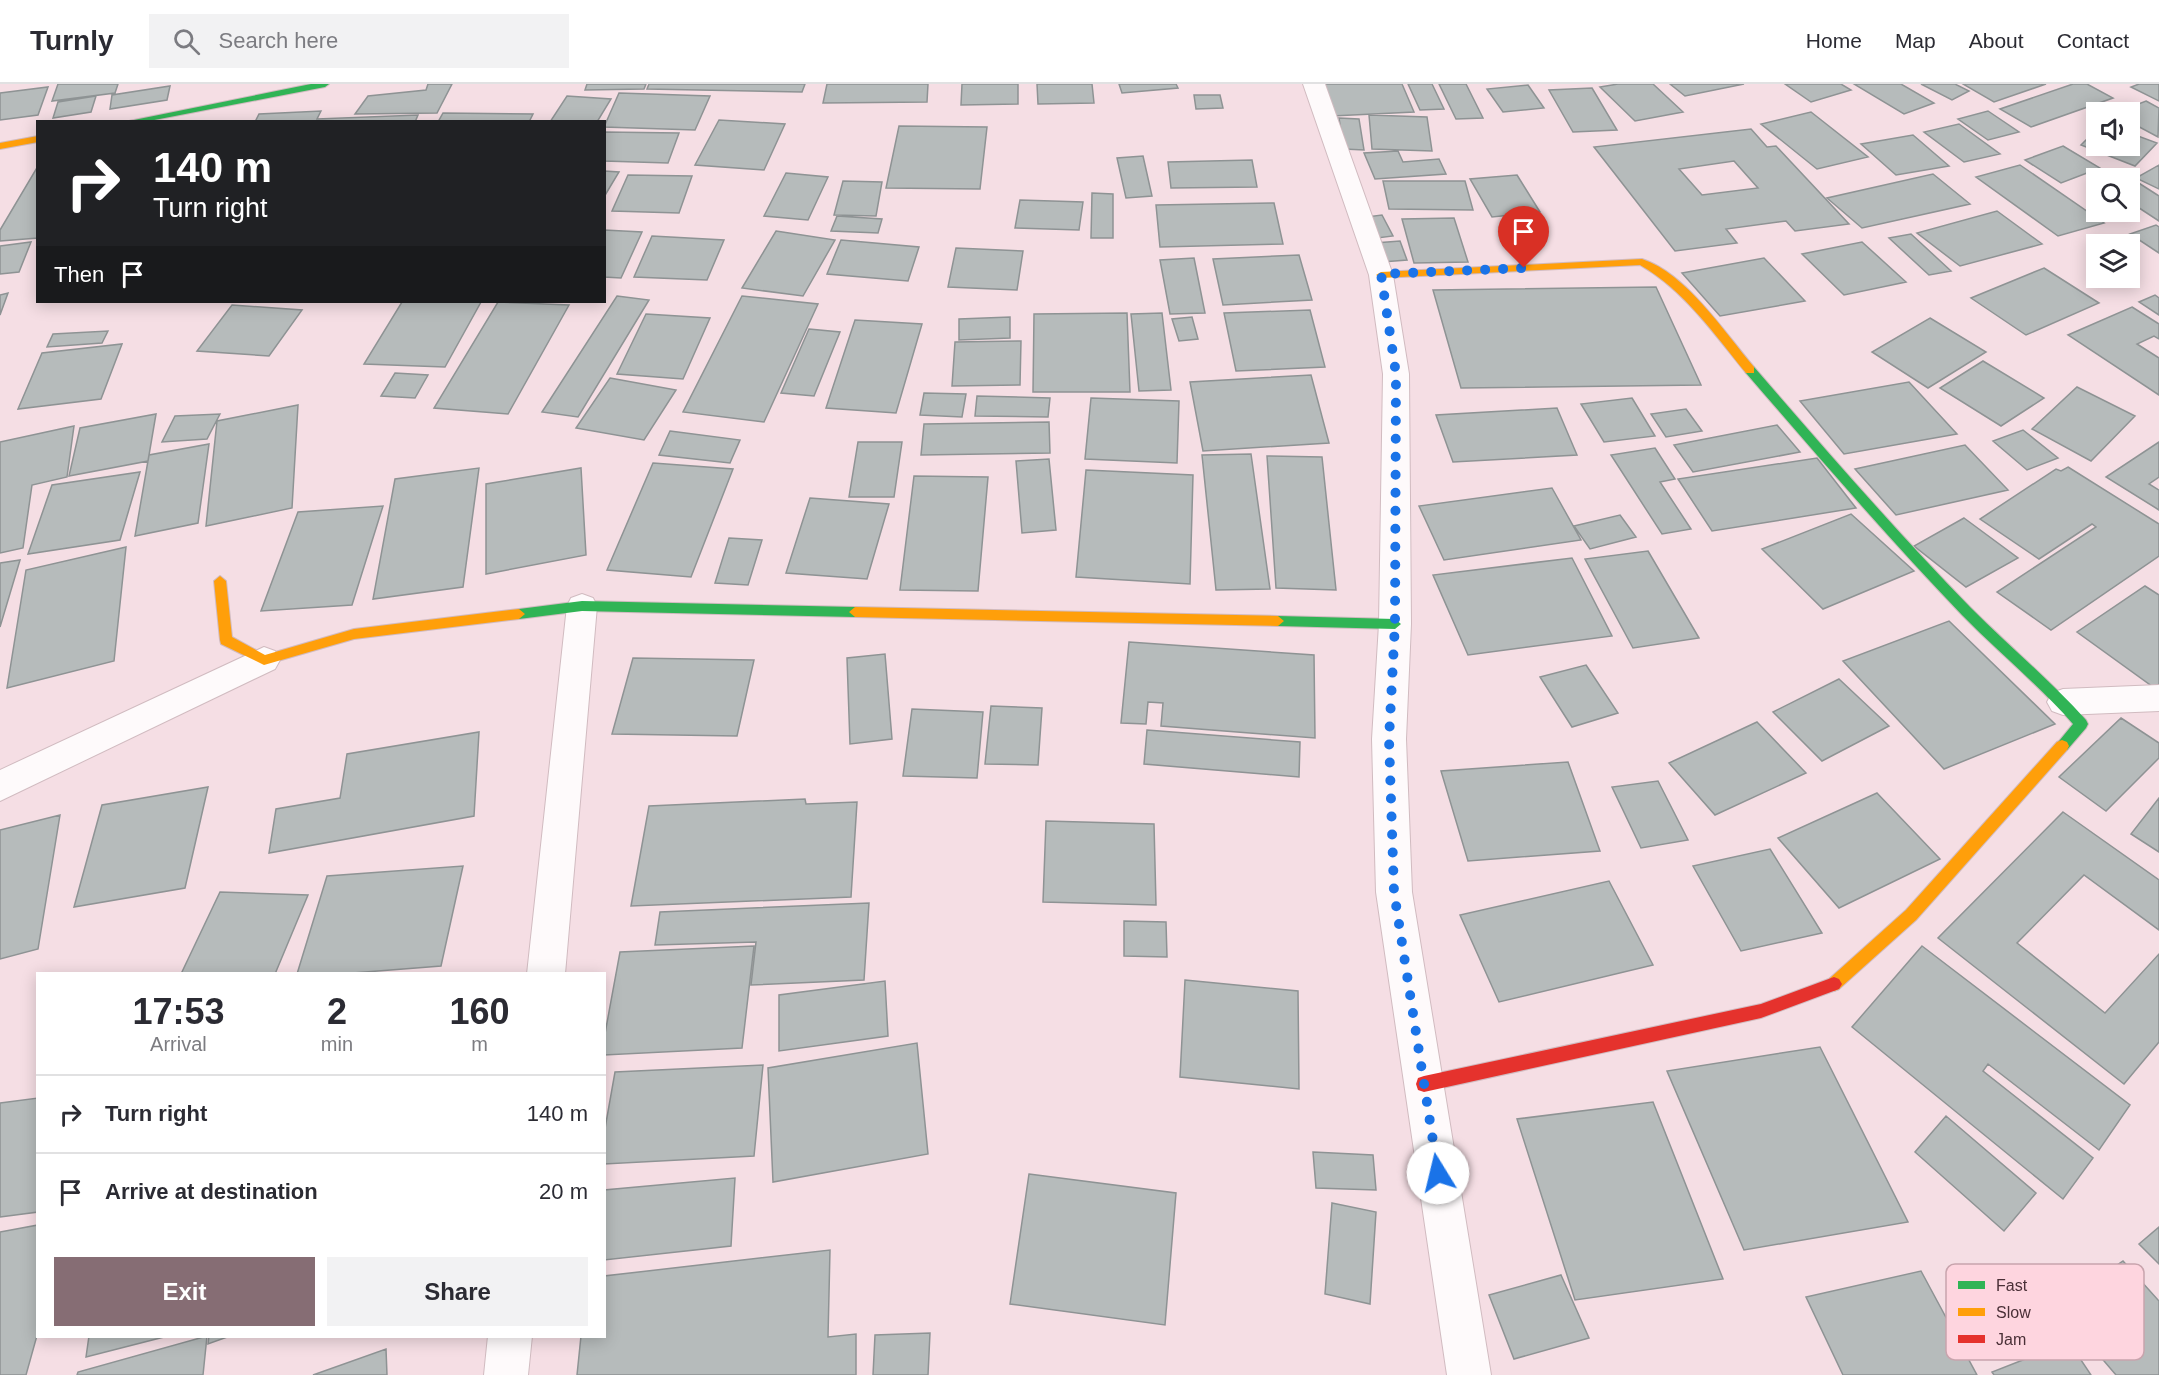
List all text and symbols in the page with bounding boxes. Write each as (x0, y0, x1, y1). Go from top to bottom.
search box (149, 14, 569, 68)
text: Turnly (30, 25, 113, 56)
icon: search (170, 25, 203, 58)
text: Search here (218, 28, 338, 53)
text: Home (1806, 29, 1862, 52)
text: Map (1895, 29, 1936, 52)
text: About (1969, 29, 2024, 52)
text: Contact (2057, 29, 2129, 52)
map controls (2086, 102, 2140, 288)
button: sound (2086, 102, 2140, 156)
icon: right (54, 144, 132, 222)
text: 140 m (153, 144, 272, 191)
button: search (2086, 168, 2140, 222)
text: Turn right (153, 193, 268, 223)
pin (1498, 206, 1549, 268)
icon: arrive (1507, 215, 1540, 248)
button: layers (2086, 234, 2140, 288)
icon: arrive (116, 258, 149, 291)
text: Then (54, 262, 104, 287)
text: 17:53 (132, 991, 224, 1032)
text: 2 (327, 991, 347, 1032)
text: 160 (449, 991, 510, 1032)
text: Arrival (150, 1033, 207, 1055)
text: min (321, 1033, 353, 1055)
text: m (471, 1033, 488, 1055)
icon: right (54, 1098, 87, 1131)
text: Turn right (105, 1101, 207, 1126)
text: 140 m (527, 1101, 588, 1126)
position arrow (1406, 1141, 1470, 1205)
icon: arrive (54, 1176, 87, 1209)
text: Arrive at destination (105, 1179, 318, 1204)
text: 20 m (539, 1179, 588, 1204)
button: Exit (54, 1257, 315, 1326)
button: Share (327, 1257, 588, 1326)
legend (1946, 1264, 2144, 1360)
text: Fast (1996, 1277, 2028, 1294)
text: Slow (1996, 1304, 2031, 1321)
text: Jam (1996, 1331, 2026, 1348)

